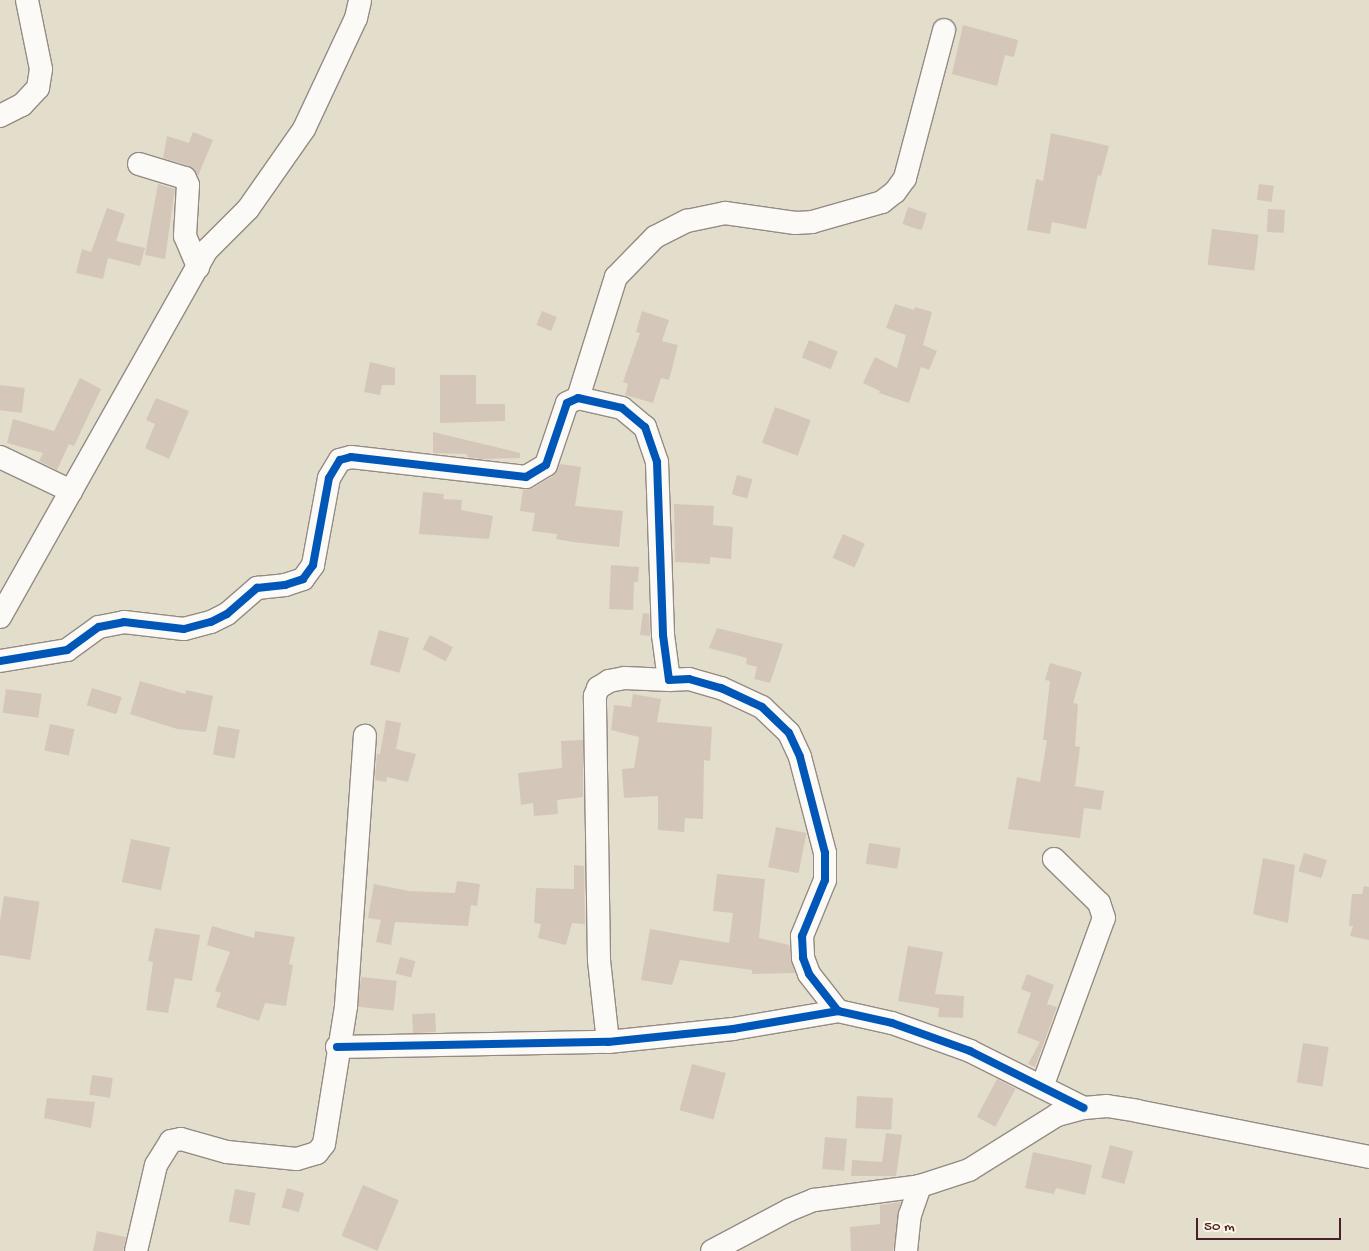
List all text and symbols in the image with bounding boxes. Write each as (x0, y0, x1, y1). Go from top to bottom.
scale bar (1199, 1208, 1344, 1240)
text: 50 m (1204, 1218, 1235, 1236)

